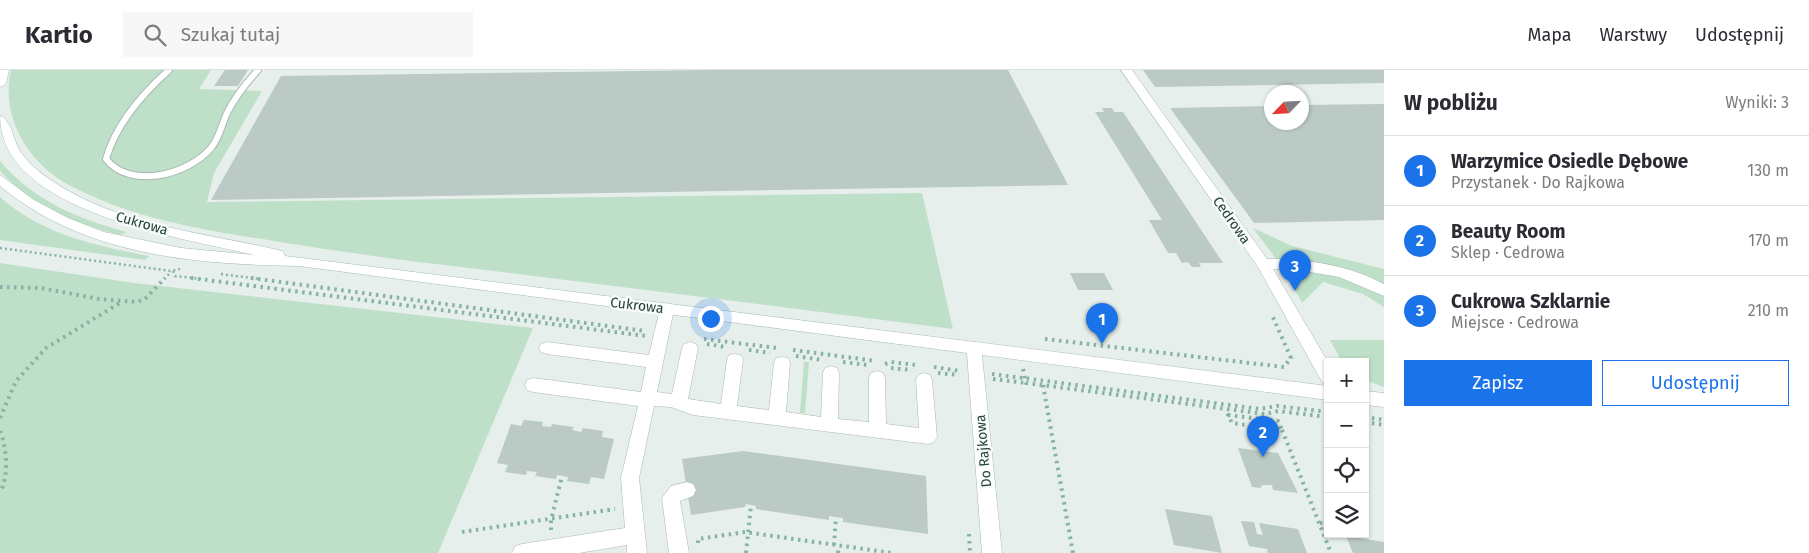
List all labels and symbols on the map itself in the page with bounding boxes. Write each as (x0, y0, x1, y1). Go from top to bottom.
north arrow (1264, 85, 1309, 130)
street label: Cedrowa (1209, 193, 1254, 247)
street label: Cukrowa (114, 208, 170, 239)
pin: 3 (1279, 250, 1311, 291)
street label: Cukrowa (609, 294, 665, 317)
pin: 1 (1086, 303, 1118, 344)
your location (698, 306, 724, 332)
street label: Do Rajkowa (972, 414, 995, 488)
pin: 2 (1247, 416, 1279, 457)

